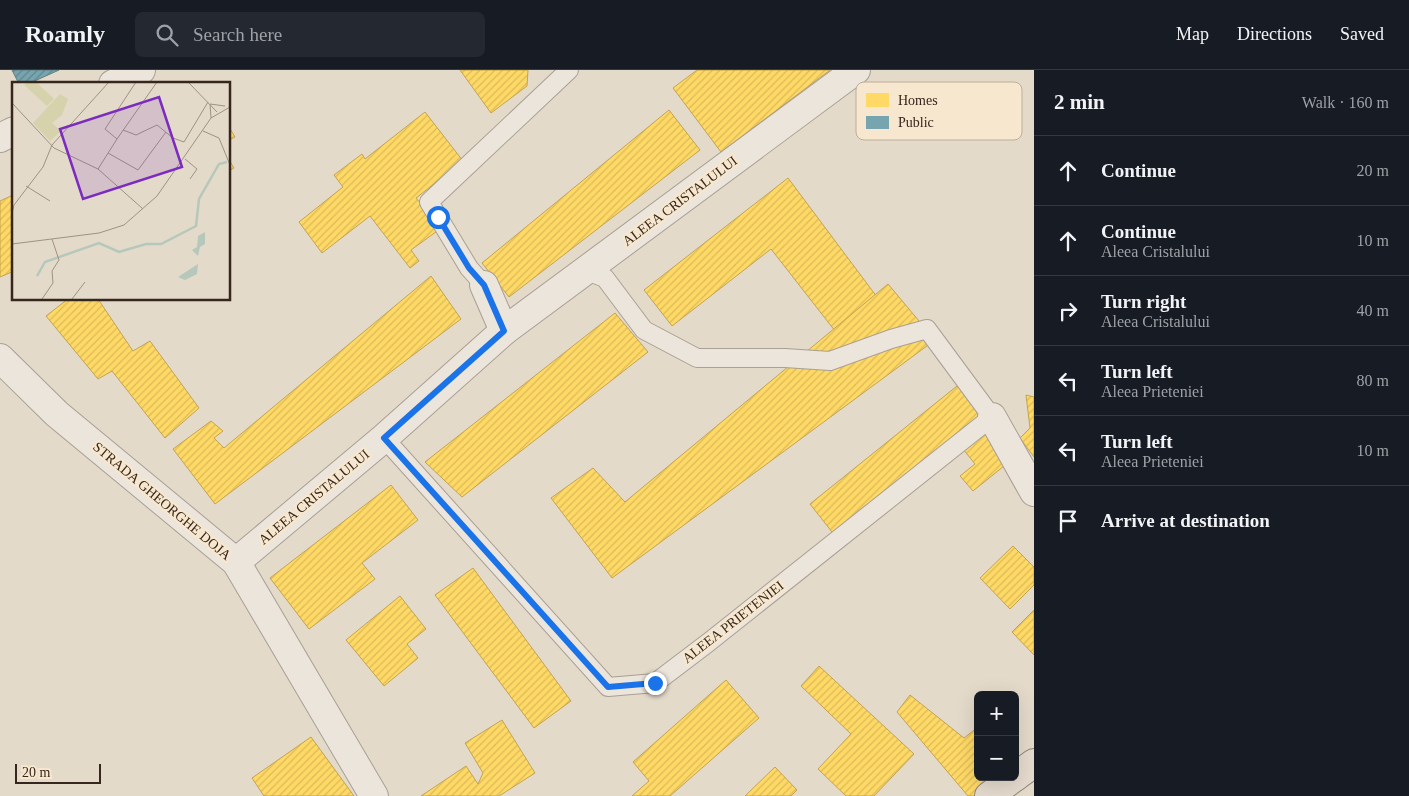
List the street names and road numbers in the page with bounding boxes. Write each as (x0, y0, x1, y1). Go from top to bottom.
street label: ALEEA CRISTALULUI (620, 153, 740, 249)
street label: STRADA GHEORGHE DOJA (90, 439, 235, 564)
street label: ALEEA CRISTALULUI (256, 446, 372, 548)
street label: ALEEA PRIETENIEI (680, 578, 787, 666)

